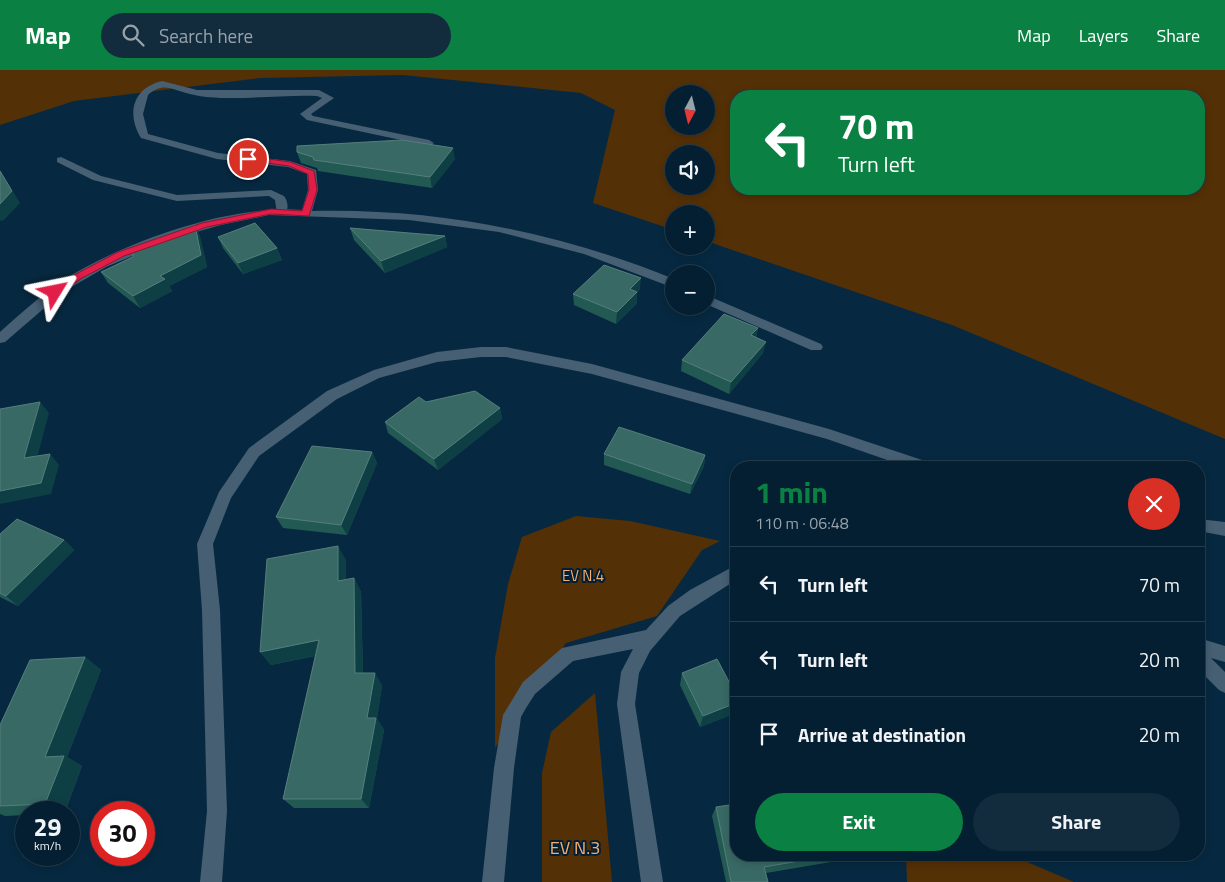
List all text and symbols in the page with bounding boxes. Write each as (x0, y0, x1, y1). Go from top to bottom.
search box (101, 13, 451, 58)
text: Map (25, 17, 71, 53)
icon: search (119, 21, 147, 49)
text: Search here (159, 21, 253, 50)
text: Map (1017, 22, 1051, 49)
text: Layers (1079, 22, 1128, 49)
text: Share (1156, 22, 1200, 49)
north arrow (665, 85, 715, 135)
map controls (665, 85, 715, 315)
text: 70 m (838, 99, 914, 153)
icon: left (755, 110, 820, 175)
pin (227, 138, 269, 180)
icon: arrive (234, 145, 262, 173)
button: sound (665, 145, 715, 195)
text: Turn left (838, 147, 915, 181)
button: + (665, 205, 715, 255)
position arrow (28, 265, 80, 317)
button: − (665, 265, 715, 315)
text: 1 min (755, 469, 828, 515)
button: close (1128, 478, 1180, 530)
text: 110 m · 06:48 (755, 511, 849, 535)
park label: EV N.4 (562, 564, 604, 587)
icon: left (755, 570, 783, 598)
text: Turn left (798, 570, 868, 599)
text: 70 m (1139, 570, 1180, 599)
icon: left (755, 645, 783, 673)
text: Turn left (798, 645, 868, 674)
text: 20 m (1139, 645, 1180, 674)
icon: arrive (755, 720, 783, 748)
text: Arrive at destination (798, 720, 966, 749)
text: 20 m (1139, 720, 1180, 749)
button: Exit (755, 793, 963, 851)
button: Share (973, 793, 1180, 851)
speed limit sign: 30 (90, 801, 155, 866)
text: 29 (33, 808, 62, 846)
park label: EV N.3 (550, 834, 600, 861)
text: km/h (34, 836, 61, 855)

